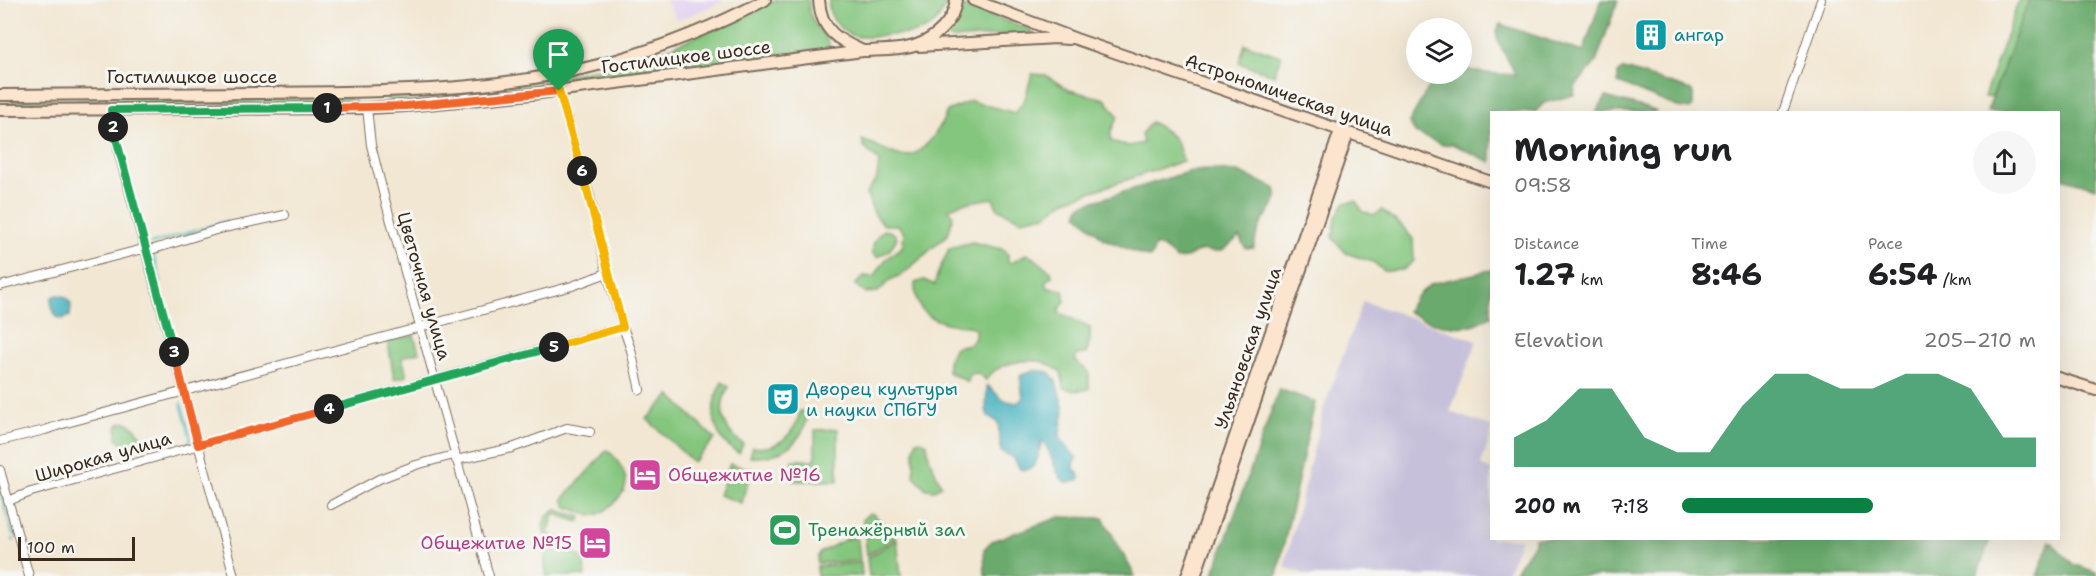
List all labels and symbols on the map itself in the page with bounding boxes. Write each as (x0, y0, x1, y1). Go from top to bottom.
building icon: ангар (1633, 17, 1669, 53)
place label: ангар (1674, 23, 1724, 47)
pin (533, 29, 584, 91)
street label: Гостилицкое шоссе (600, 35, 772, 79)
street label: Астрономическая улица (1182, 48, 1396, 142)
street label: Гостилицкое шоссе (107, 65, 277, 89)
pin: 1 (312, 93, 342, 123)
pin: 2 (98, 112, 128, 142)
pin: 6 (567, 156, 597, 186)
street label: Цветочная улица (391, 209, 457, 363)
street label: Ульяновская улица (1209, 264, 1287, 432)
pin: 5 (539, 332, 569, 362)
pin: 3 (159, 337, 189, 367)
place label: Дворец культуры и науки СПбГУ (806, 377, 958, 422)
theatre icon: Дворец культуры и науки СПбГУ (765, 381, 801, 417)
pin: 4 (314, 394, 344, 424)
street label: Широкая улица (32, 426, 174, 488)
hotel icon: Общежитие №16 (627, 457, 663, 493)
place label: Общежитие №16 (668, 463, 821, 487)
sports icon: Тренажёрный зал (767, 512, 803, 548)
place label: Тренажёрный зал (808, 518, 965, 542)
hotel icon: Общежитие №15 (577, 525, 613, 561)
place label: Общежитие №15 (421, 531, 572, 555)
scale bar (18, 534, 135, 562)

